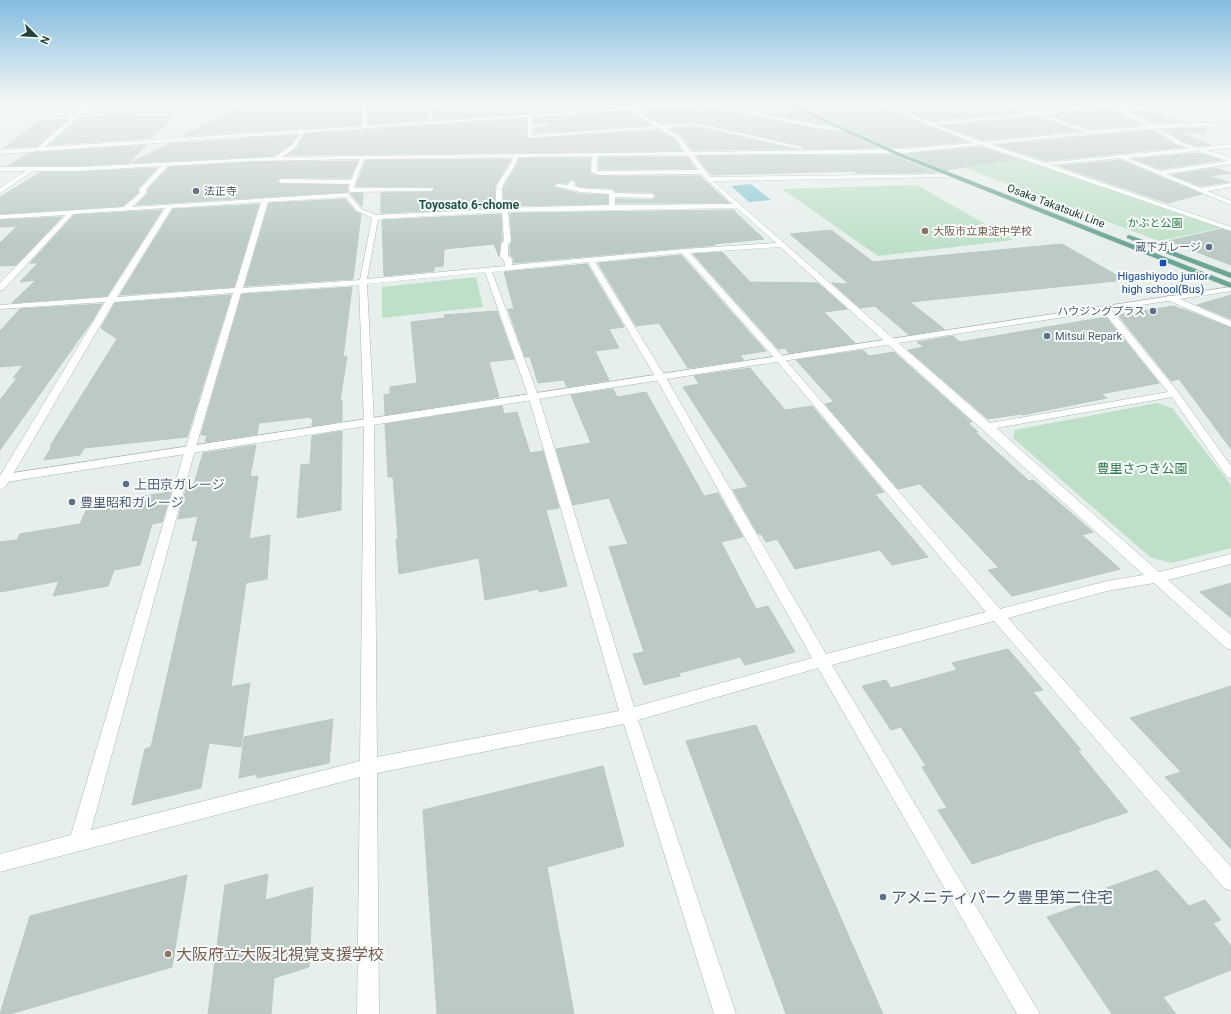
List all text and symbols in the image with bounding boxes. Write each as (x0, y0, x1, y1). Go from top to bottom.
north arrow (16, 16, 56, 56)
text: N (37, 34, 52, 46)
street label: Osaka Takatsuki Line (1005, 181, 1107, 231)
place label: 法正寺 (204, 185, 237, 198)
marker: 法正寺 (191, 186, 201, 196)
district label: Toyosato 6-chome (419, 198, 520, 212)
park label: かぶと公園 (1128, 217, 1183, 230)
place label: 大阪市立東淀中学校 (933, 225, 1032, 238)
marker: 大阪市立東淀中学校 (920, 226, 930, 236)
place label: 蔵下ガレージ (1135, 241, 1201, 254)
marker: 蔵下ガレージ (1204, 242, 1214, 252)
marker: Higashiyodo junior high school(Bus) (1158, 258, 1168, 268)
place label: Higashiyodo junior high school(Bus) (1117, 270, 1209, 296)
place label: ハウジングプラス (1057, 305, 1145, 318)
marker: ハウジングプラス (1148, 306, 1158, 316)
place label: Mitsui Repark (1055, 330, 1123, 343)
marker: Mitsui Repark (1042, 331, 1052, 341)
park label: 豊里さつき公園 (1096, 461, 1188, 476)
place label: 上田京ガレージ (134, 477, 225, 492)
marker: 上田京ガレージ (121, 479, 131, 489)
place label: 豊里昭和ガレージ (80, 495, 184, 510)
marker: 豊里昭和ガレージ (67, 497, 77, 507)
place label: アメニティパーク豊里第二住宅 (891, 888, 1113, 907)
marker: アメニティパーク豊里第二住宅 (878, 892, 888, 902)
place label: 大阪府立大阪北視覚支援学校 (176, 945, 384, 964)
marker: 大阪府立大阪北視覚支援学校 (163, 949, 173, 959)

